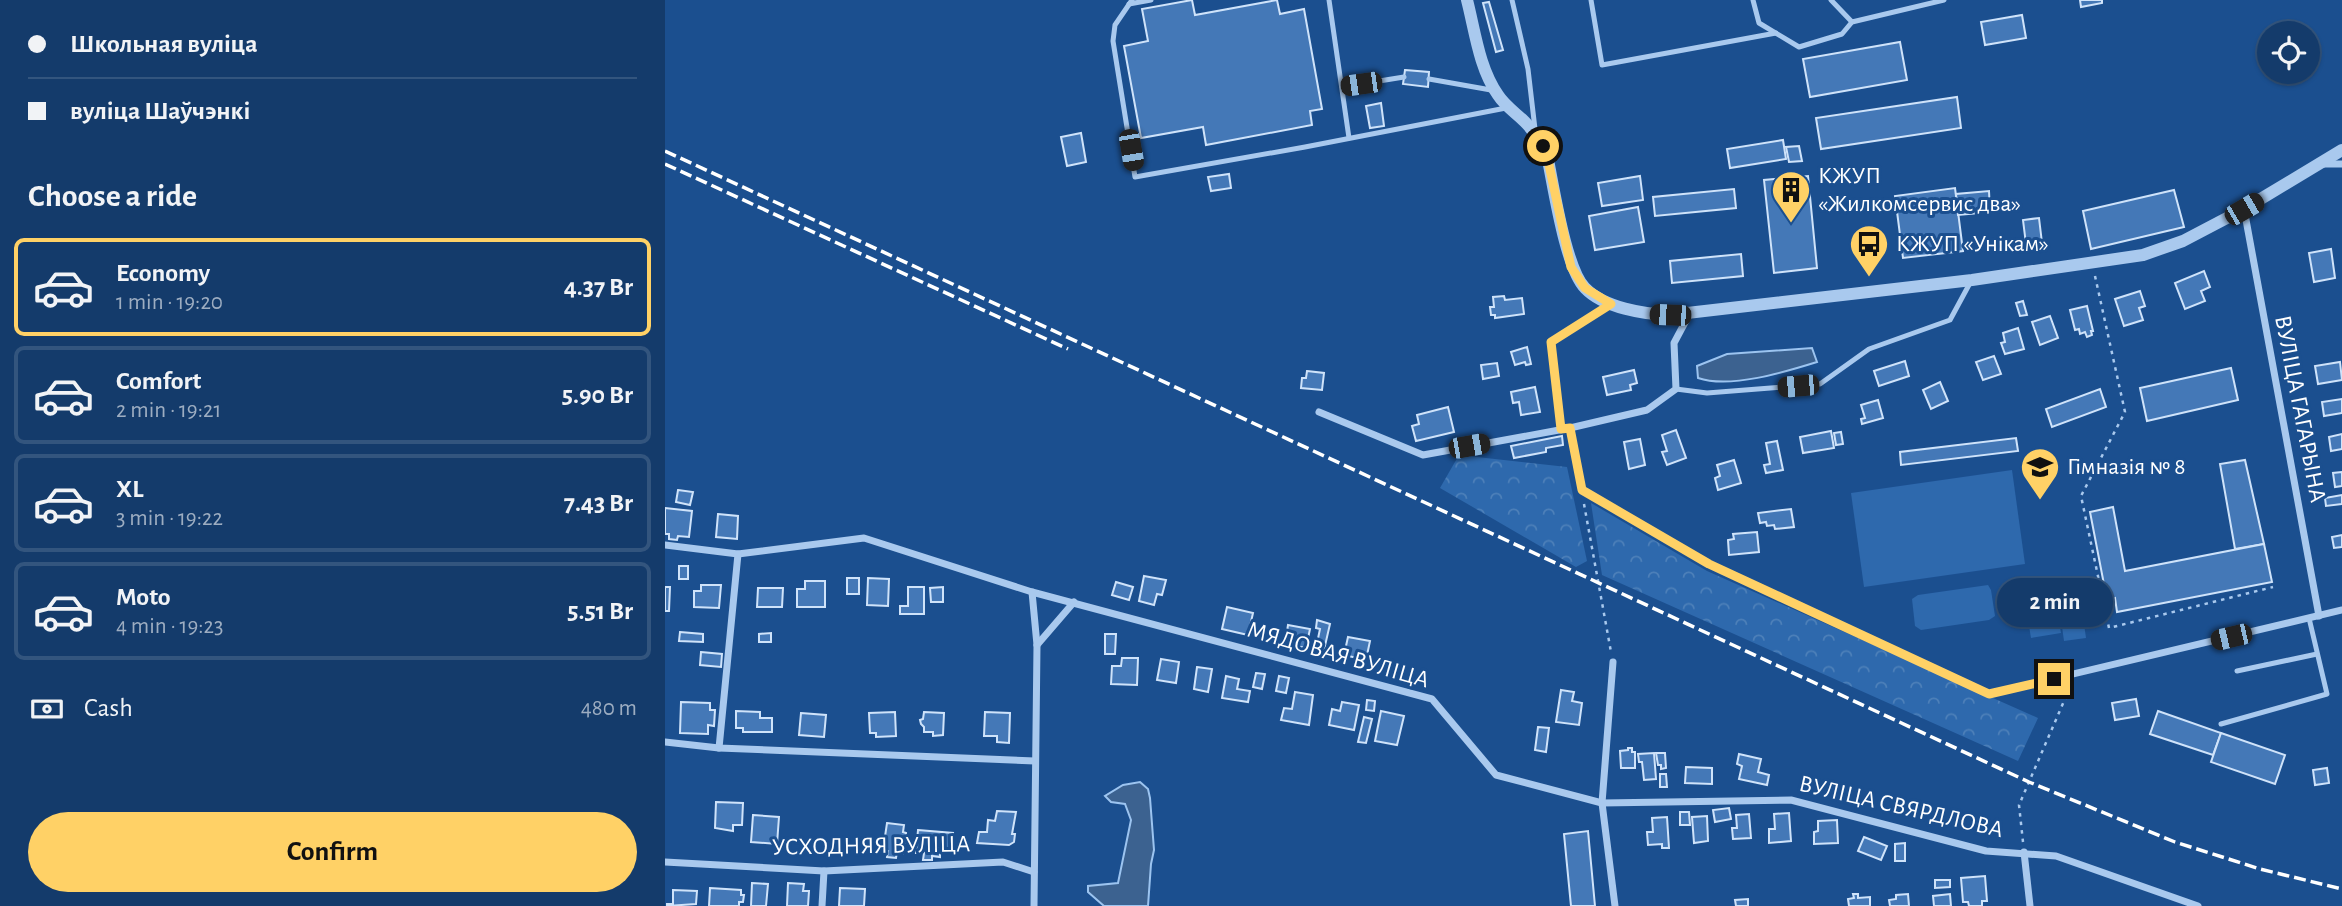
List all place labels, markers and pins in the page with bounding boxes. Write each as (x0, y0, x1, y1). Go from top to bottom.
place label: КЖУП «Жилкомсервис два» (1818, 164, 2021, 216)
building icon: КЖУП «Жилкомсервис два» (1770, 169, 1812, 224)
bus stop icon: КЖУП «Унікам» (1848, 223, 1890, 278)
place label: КЖУП «Унікам» (1896, 232, 2049, 256)
school or university icon: Гімназія № 8 (2019, 446, 2061, 501)
place label: Гімназія № 8 (2067, 455, 2186, 479)

